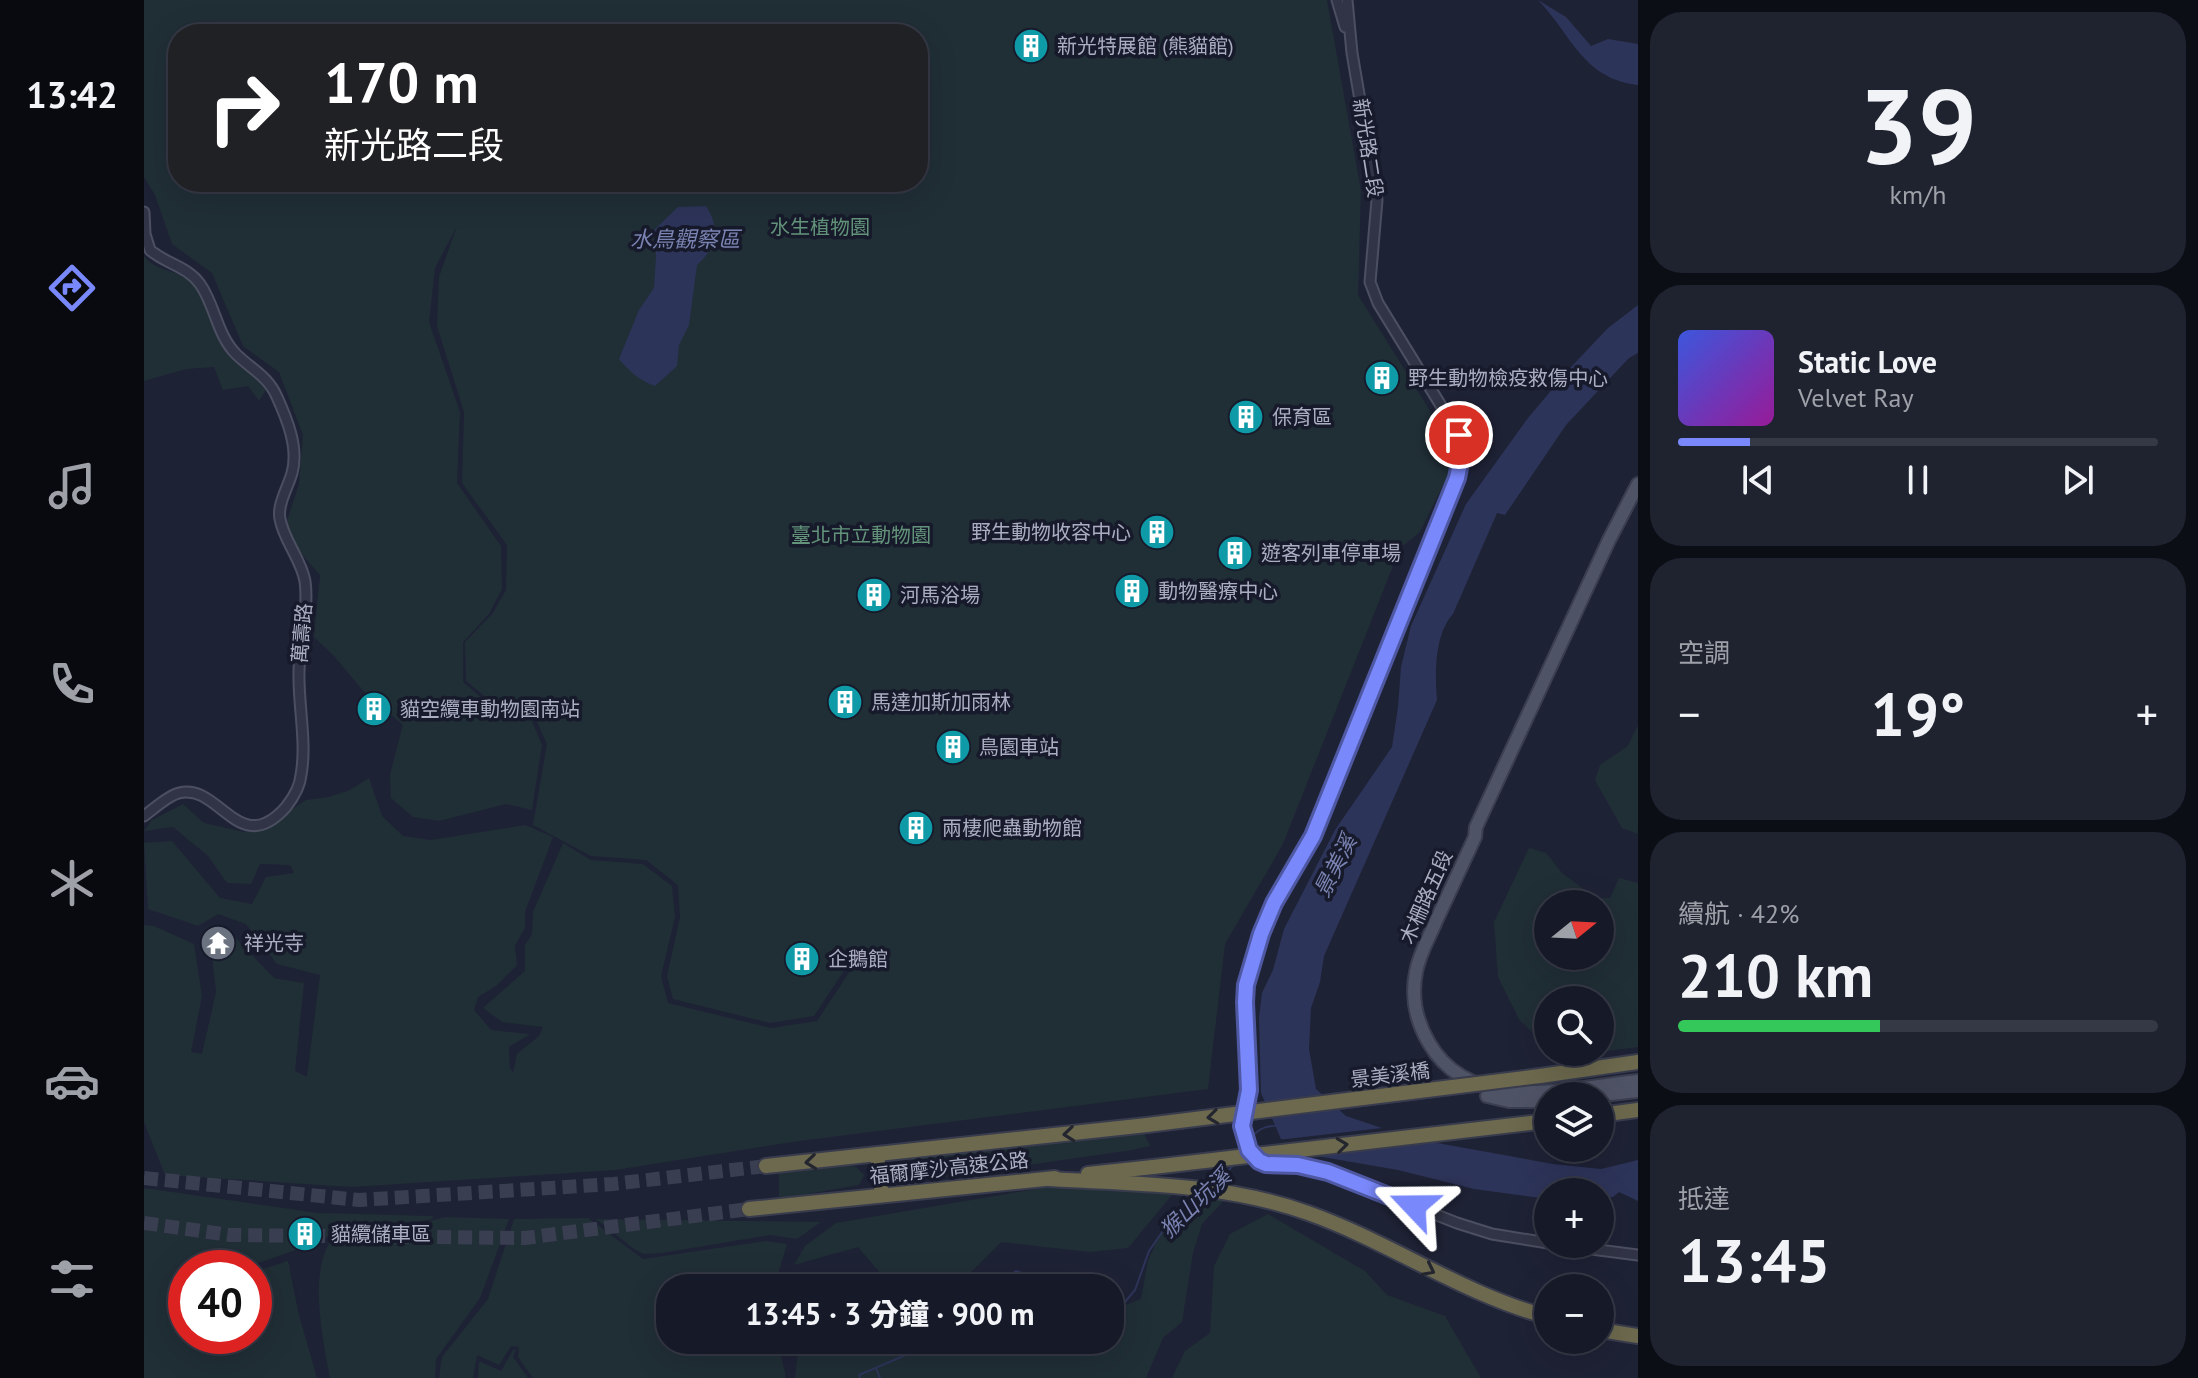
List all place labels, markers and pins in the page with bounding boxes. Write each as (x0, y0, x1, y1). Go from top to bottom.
building icon: 新光特展館 (熊貓館) (1012, 27, 1050, 65)
place label: 新光特展館 (熊貓館) (1057, 33, 1234, 59)
building icon: 野生動物檢疫救傷中心 (1363, 359, 1401, 397)
place label: 野生動物檢疫救傷中心 (1408, 365, 1608, 391)
building icon: 保育區 (1227, 398, 1265, 436)
pin (1425, 401, 1493, 469)
place label: 保育區 (1272, 404, 1332, 430)
building icon: 野生動物收容中心 (1138, 513, 1176, 551)
place label: 野生動物收容中心 (971, 519, 1131, 545)
building icon: 遊客列車停車場 (1216, 534, 1254, 572)
place label: 遊客列車停車場 (1261, 540, 1401, 566)
building icon: 動物醫療中心 (1113, 572, 1151, 610)
building icon: 河馬浴場 (855, 576, 893, 614)
place label: 動物醫療中心 (1158, 578, 1278, 604)
place label: 河馬浴場 (900, 582, 980, 608)
building icon: 馬達加斯加雨林 (826, 683, 864, 721)
place label: 馬達加斯加雨林 (871, 689, 1011, 715)
building icon: 貓空纜車動物園南站 (355, 690, 393, 728)
place label: 貓空纜車動物園南站 (400, 696, 580, 722)
building icon: 鳥園車站 (934, 728, 972, 766)
place label: 鳥園車站 (979, 734, 1059, 760)
building icon: 兩棲爬蟲動物館 (897, 809, 935, 847)
place label: 兩棲爬蟲動物館 (942, 815, 1082, 841)
temple icon: 祥光寺 (199, 924, 237, 962)
place label: 祥光寺 (244, 930, 304, 956)
building icon: 企鵝館 (783, 940, 821, 978)
place label: 企鵝館 (828, 946, 888, 972)
building icon: 貓纜儲車區 (286, 1215, 324, 1253)
place label: 貓纜儲車區 (331, 1221, 431, 1247)

